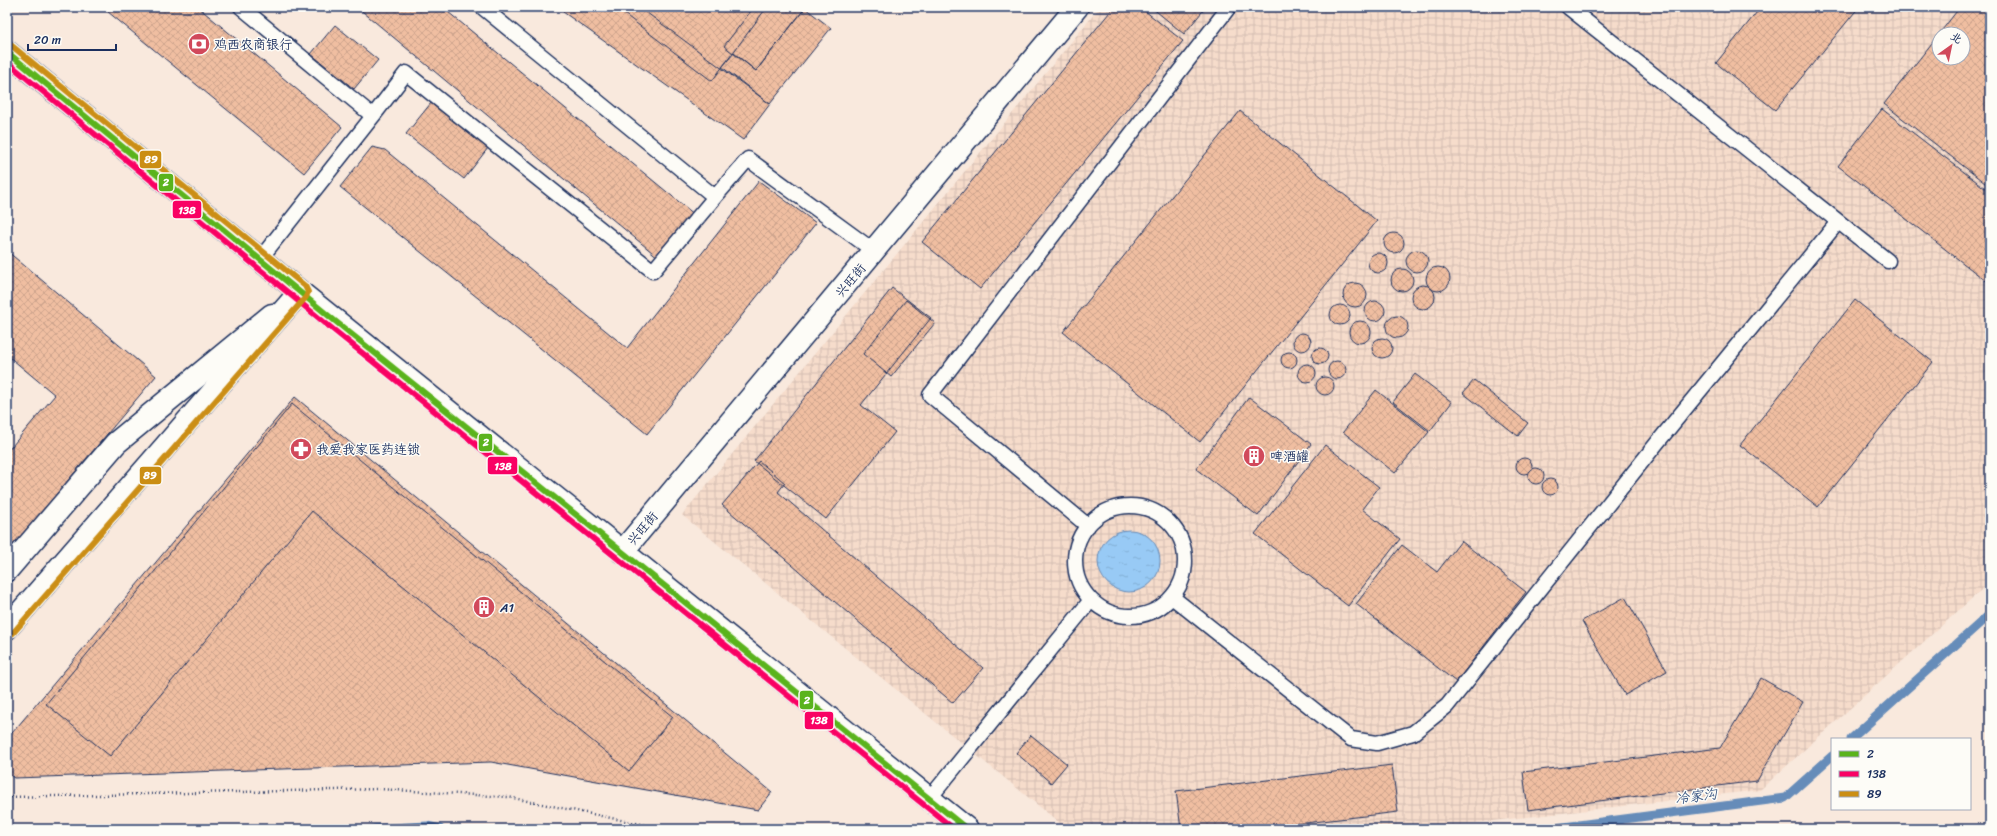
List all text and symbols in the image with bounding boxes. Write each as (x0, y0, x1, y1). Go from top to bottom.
scale bar (28, 26, 116, 52)
north arrow (1931, 26, 1971, 66)
text: 北 (1946, 27, 1966, 49)
text: 20 m (34, 29, 61, 51)
bank icon: 鸡西农商银行 (186, 31, 212, 57)
place label: 鸡西农商银行 (214, 33, 292, 56)
line badge: 89 (139, 150, 162, 169)
text: 89 (143, 150, 158, 169)
line badge: 2 (158, 173, 174, 192)
text: 2 (162, 173, 170, 192)
line badge: 138 (172, 200, 202, 219)
text: 138 (178, 201, 196, 220)
street label: 兴旺街 (829, 258, 872, 303)
line badge: 2 (478, 433, 493, 452)
text: 2 (482, 433, 490, 452)
pharmacy icon: 我爱我家医药连锁 (288, 436, 314, 462)
place label: 我爱我家医药连锁 (316, 438, 420, 461)
building icon: 啤酒罐 (1241, 443, 1267, 469)
place label: 啤酒罐 (1270, 445, 1309, 468)
line badge: 138 (487, 456, 518, 475)
text: 138 (494, 457, 512, 476)
line badge: 89 (139, 466, 162, 485)
text: 89 (142, 466, 157, 485)
street label: 兴旺街 (621, 506, 664, 551)
building icon: A1 (471, 594, 497, 620)
place label: A1 (499, 596, 515, 619)
line badge: 2 (799, 690, 814, 710)
text: 2 (803, 691, 811, 710)
line badge: 138 (804, 711, 834, 730)
text: 138 (810, 711, 828, 730)
legend (1831, 738, 1971, 810)
text: 2 (1867, 743, 1874, 765)
text: 138 (1867, 763, 1886, 785)
water label: 冷家沟 (1674, 781, 1720, 811)
text: 89 (1867, 783, 1882, 805)

